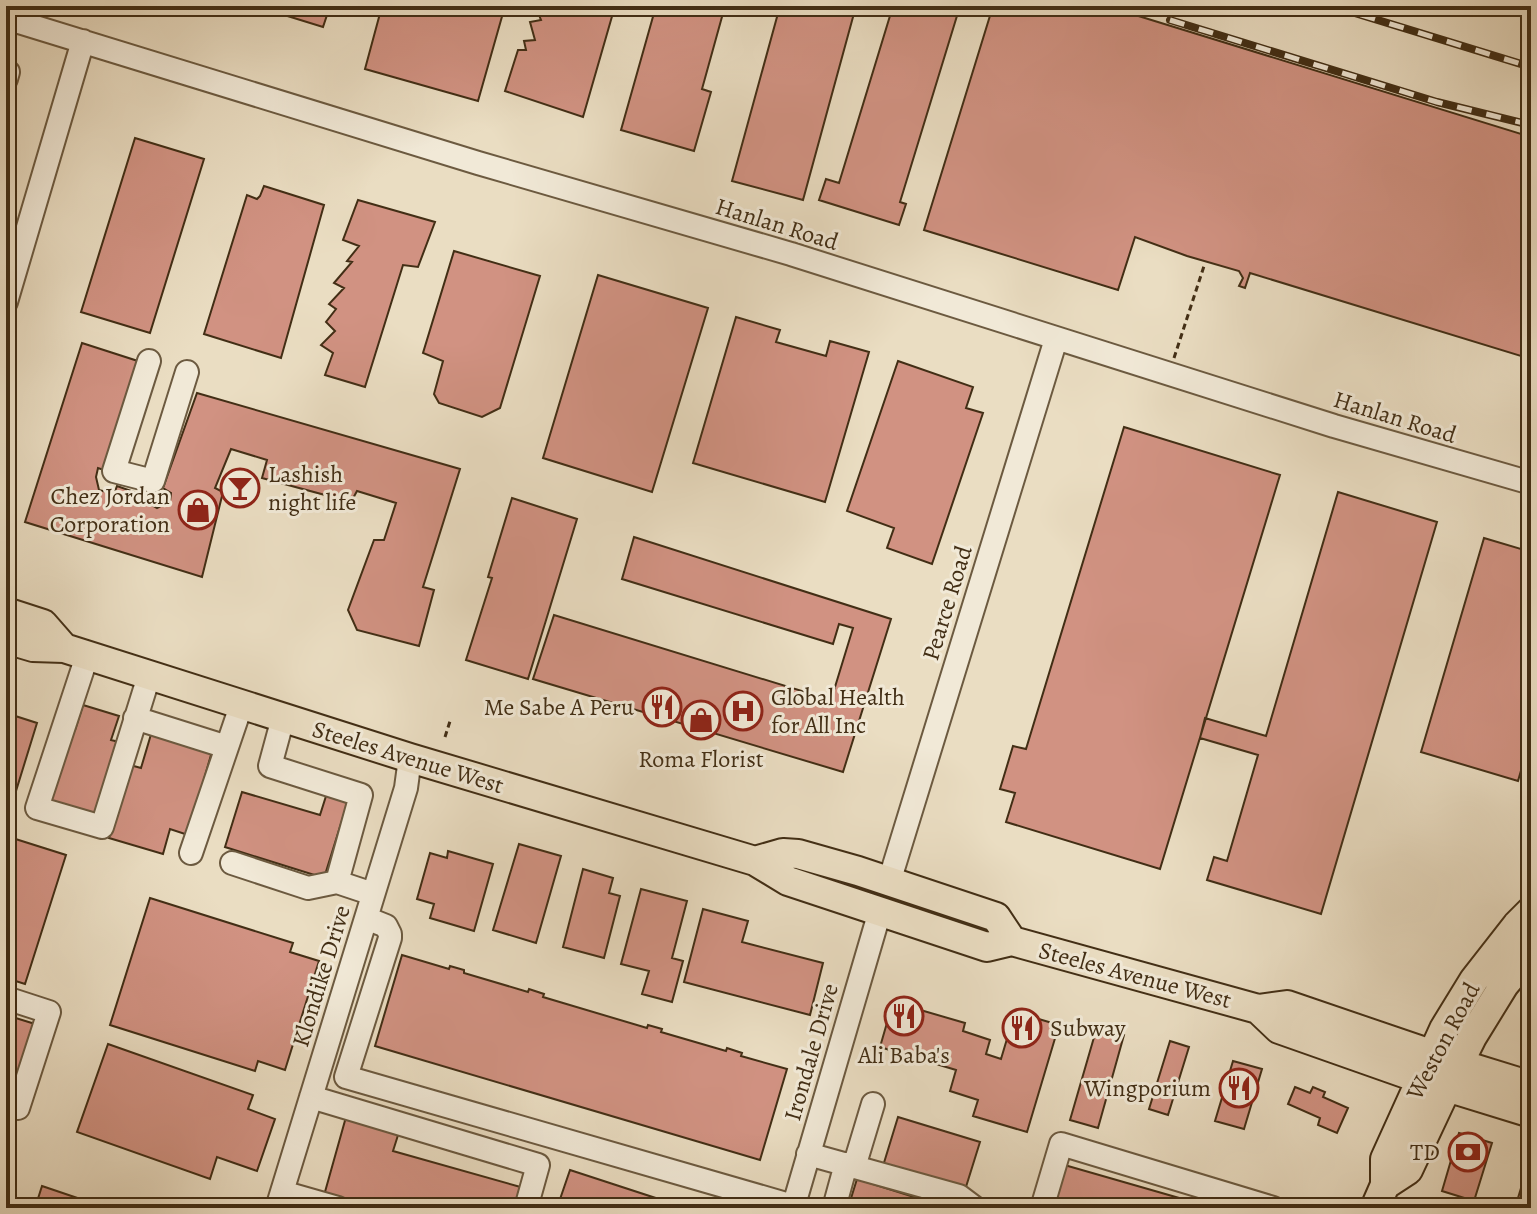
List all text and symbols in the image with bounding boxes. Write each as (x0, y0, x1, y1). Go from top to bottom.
street label: Hanlan Road (712, 190, 842, 258)
street label: Hanlan Road (1330, 383, 1460, 451)
place label: Lashish night life (268, 458, 356, 518)
bar icon: Lashish night life (219, 467, 261, 509)
place label: Chez Jordan Corporation (50, 480, 170, 540)
shop icon: Chez Jordan Corporation (177, 489, 219, 531)
street label: Pearce Road (914, 542, 980, 664)
place label: Global Health for All Inc (771, 681, 905, 741)
restaurant icon: Me Sabe A Peru (641, 686, 683, 728)
hospital icon: Global Health for All Inc (722, 690, 764, 732)
place label: Me Sabe A Peru (484, 691, 634, 723)
shop icon: Roma Florist (680, 699, 722, 741)
street label: Steeles Avenue West (309, 713, 508, 801)
place label: Roma Florist (638, 743, 764, 775)
street label: Klondike Drive (284, 901, 358, 1051)
street label: Steeles Avenue West (1035, 934, 1235, 1016)
street label: Weston Road (1398, 977, 1487, 1106)
street label: Irondale Drive (776, 979, 846, 1125)
restaurant icon: Ali Baba's (883, 995, 925, 1037)
restaurant icon: Subway (1001, 1007, 1043, 1049)
place label: Subway (1050, 1012, 1126, 1044)
place label: Ali Baba's (857, 1039, 950, 1071)
restaurant icon: Wingporium (1218, 1067, 1260, 1109)
place label: Wingporium (1083, 1072, 1211, 1104)
bank icon: TD (1447, 1131, 1489, 1173)
place label: TD (1410, 1136, 1440, 1168)

